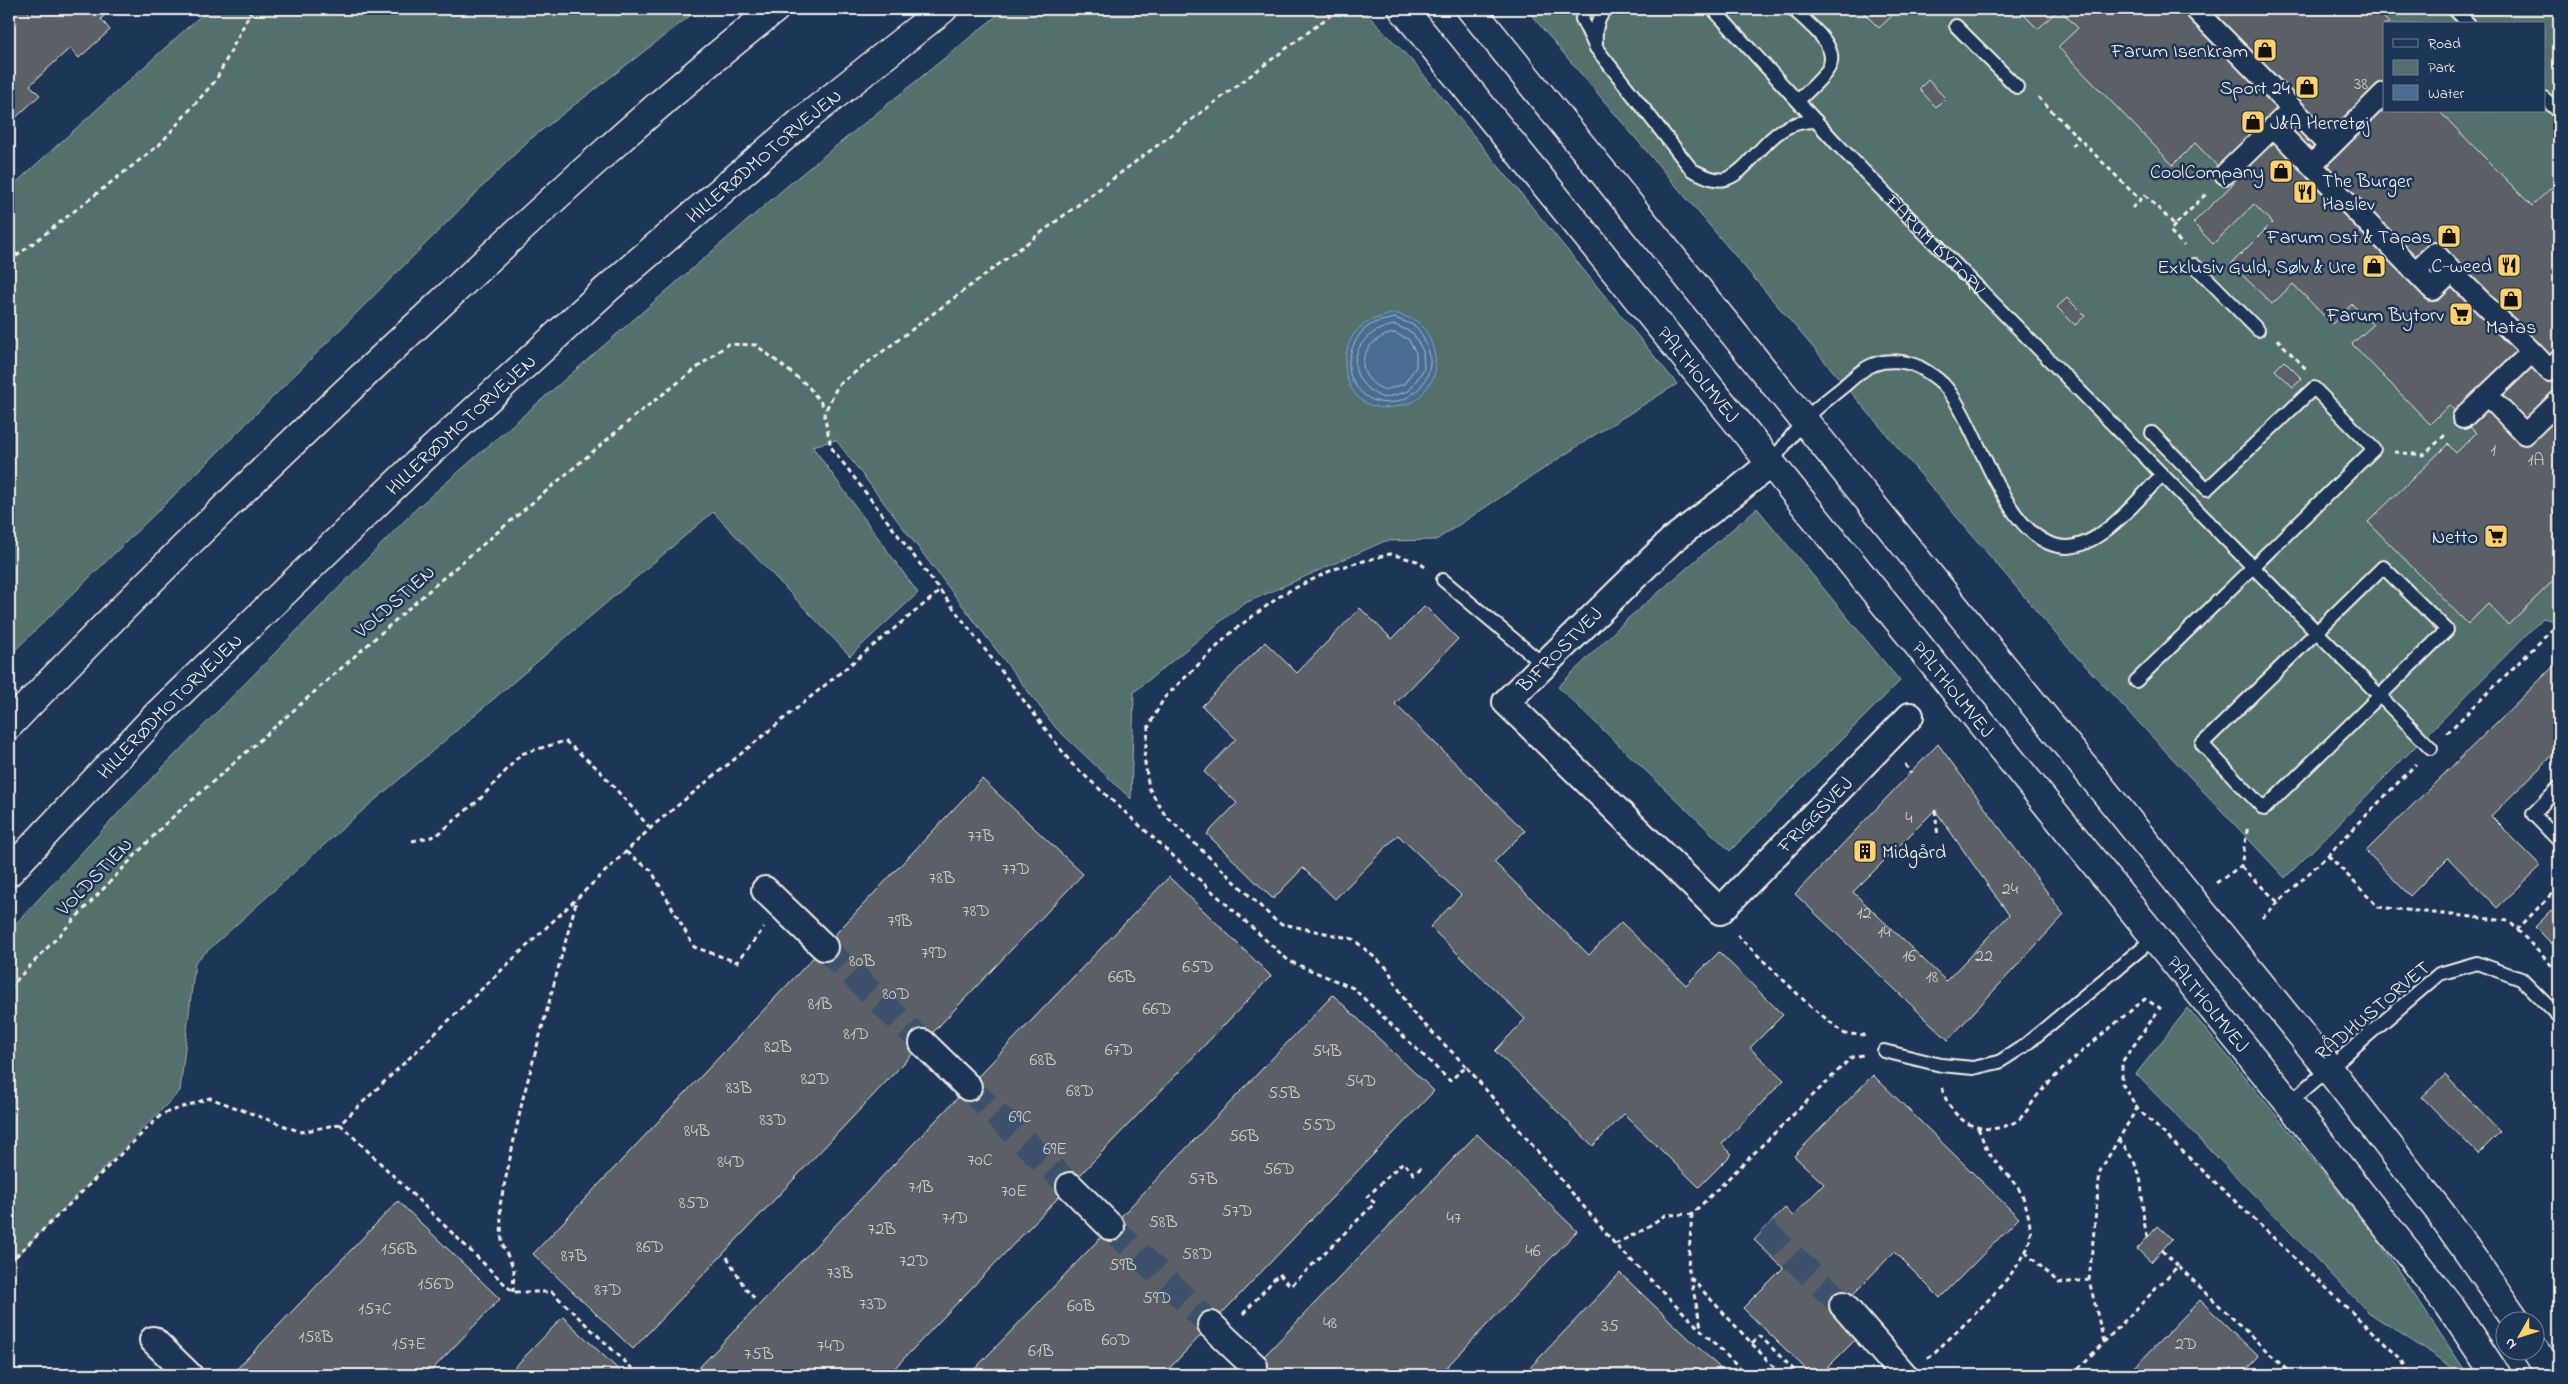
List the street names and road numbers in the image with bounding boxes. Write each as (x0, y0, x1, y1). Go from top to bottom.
street label: HILLERØDMOTORVEJEN (681, 83, 849, 232)
street label: FARUM BYTORV (1876, 188, 1991, 304)
street label: PALTHOLMVEJ (1649, 321, 1745, 430)
street label: HILLERØDMOTORVEJEN (380, 349, 544, 503)
street label: VOLDSTIEN (348, 559, 443, 647)
street label: BIFROSTVEJ (1511, 601, 1610, 701)
street label: HILLERØDMOTORVEJEN (91, 628, 250, 787)
street label: PALTHOLMVEJ (1904, 636, 2000, 745)
street label: FRIGGSVEJ (1771, 771, 1861, 861)
street label: VOLDSTIEN (50, 832, 141, 924)
street label: PALTHOLMVEJ (2158, 951, 2255, 1060)
street label: RÅDHUSTORVET (2310, 955, 2438, 1069)

